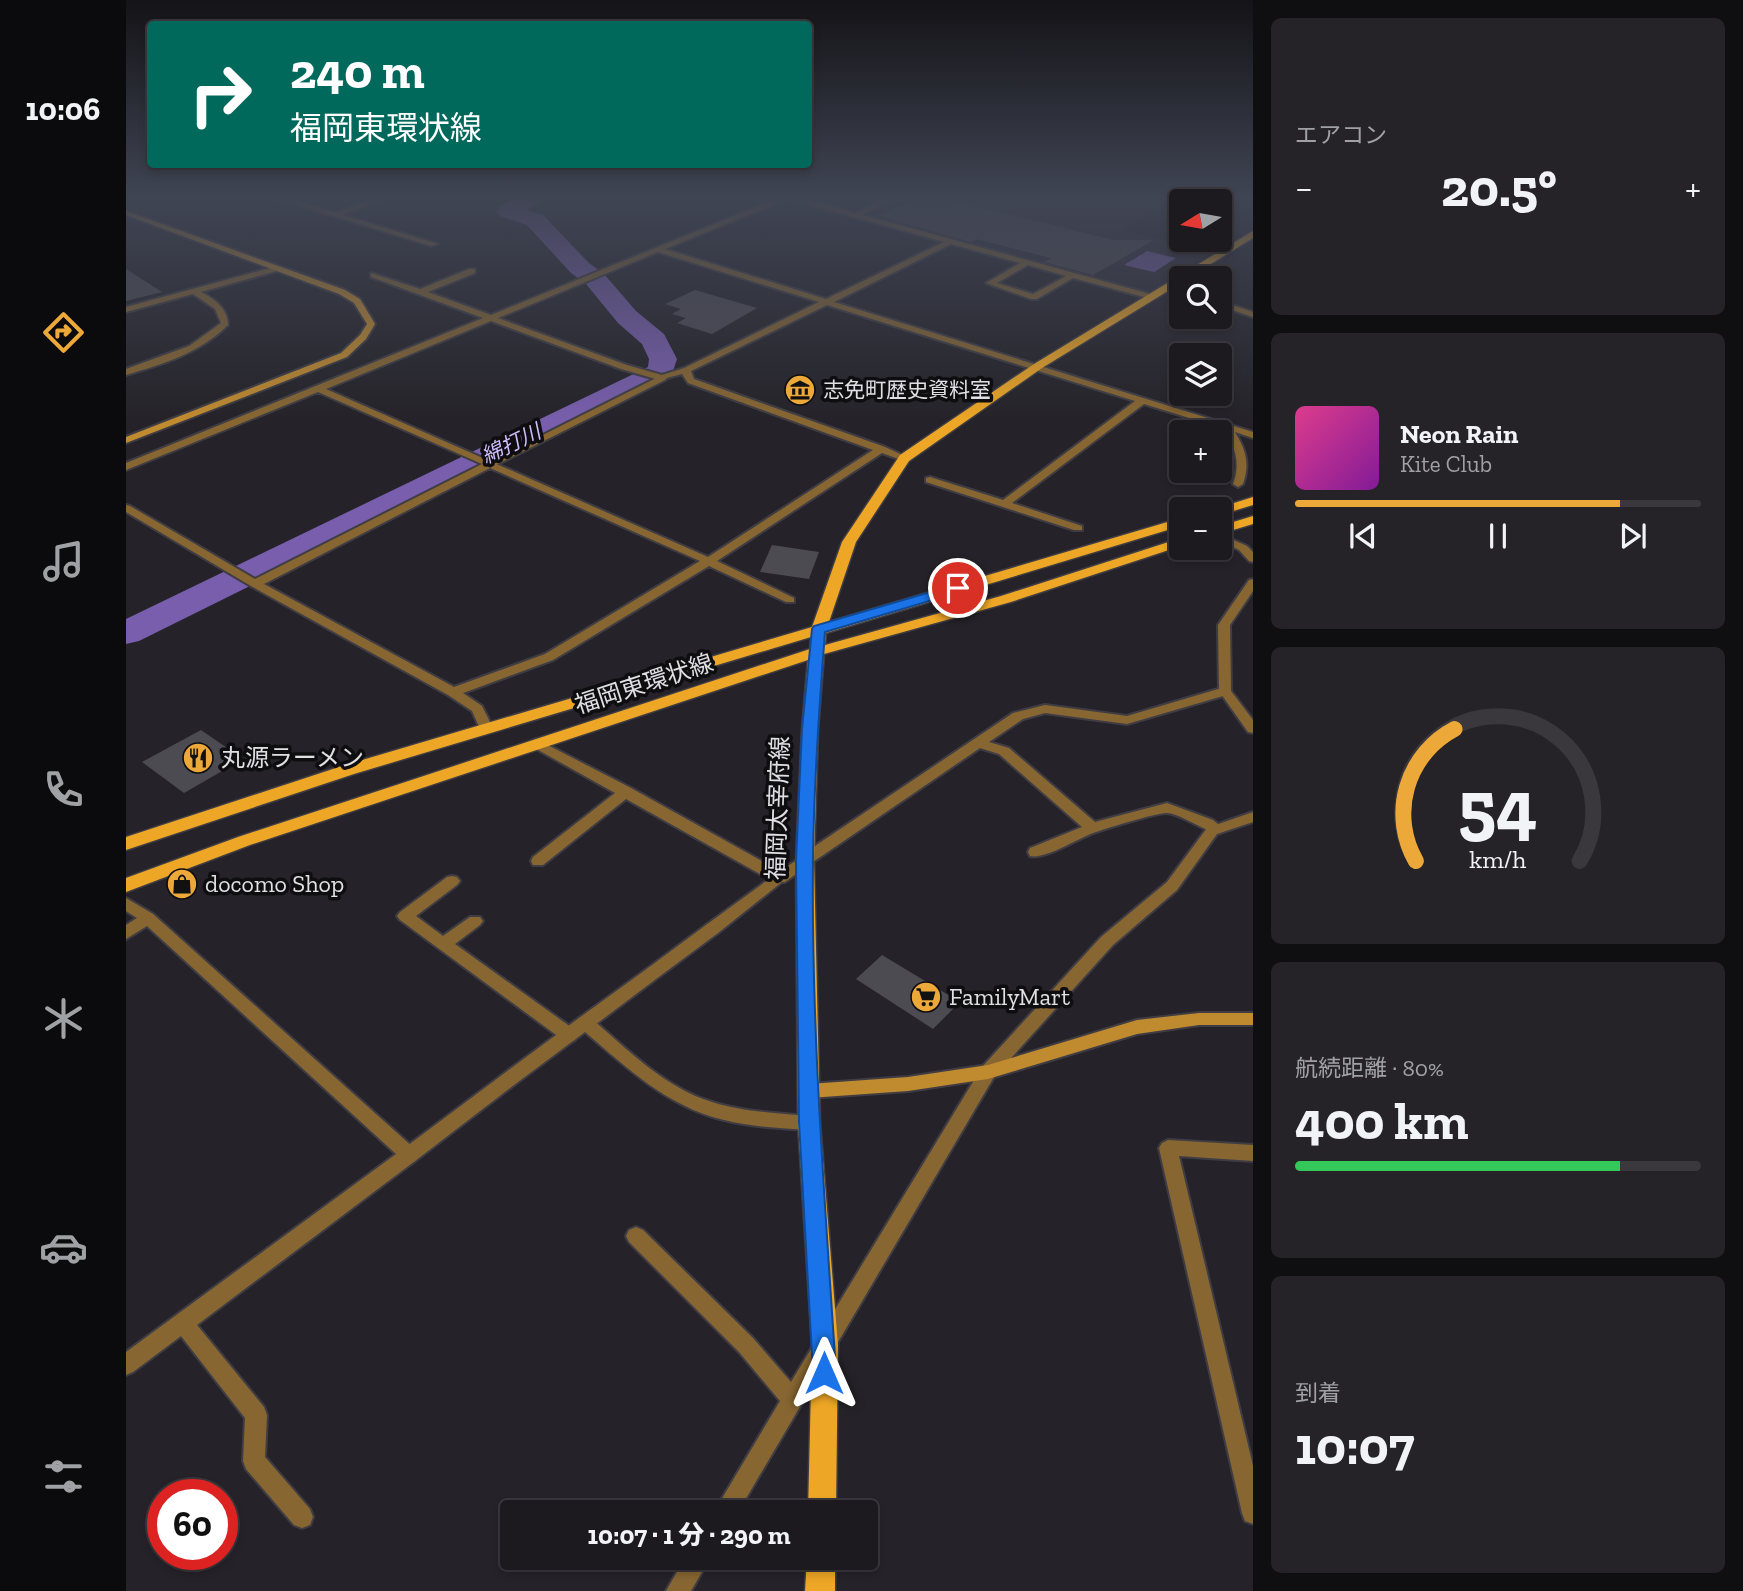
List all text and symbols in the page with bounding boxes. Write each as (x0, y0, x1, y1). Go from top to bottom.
text: 240 m (290, 42, 425, 101)
icon: right (175, 49, 266, 140)
text: 10:06 (26, 90, 100, 128)
text: 福岡東環状線 (290, 109, 482, 147)
text: エアコン (1295, 121, 1387, 149)
text: 20.5° (1441, 157, 1557, 219)
text: − (1295, 165, 1313, 211)
text: + (1685, 165, 1701, 211)
north arrow (1169, 189, 1232, 252)
map controls (1169, 189, 1232, 560)
button: search (1169, 266, 1232, 329)
icon: directions (39, 308, 88, 357)
button: layers (1169, 343, 1232, 406)
museum icon: 志免町歴史資料室 (783, 373, 817, 407)
place label: 志免町歴史資料室 (823, 377, 991, 402)
water label: 綿打川 (477, 418, 546, 469)
text: Neon Rain (1400, 418, 1518, 450)
button: + (1169, 420, 1232, 483)
text: Kite Club (1400, 450, 1492, 478)
button: − (1169, 497, 1232, 560)
icon: previous (1344, 517, 1382, 555)
icon: pause (1479, 517, 1517, 555)
icon: next (1614, 517, 1652, 555)
icon: music (39, 537, 88, 586)
pin (928, 558, 988, 618)
icon: arrive (939, 569, 977, 607)
street label: 福岡東環状線 (571, 647, 717, 720)
street label: 福岡太宰府線 (760, 736, 795, 880)
restaurant icon: 丸源ラーメン (181, 741, 215, 775)
place label: 丸源ラーメン (221, 743, 364, 772)
text: 54 (1458, 763, 1538, 851)
icon: phone (39, 765, 88, 814)
text: km/h (1469, 844, 1527, 874)
shop icon: docomo Shop (165, 867, 199, 901)
place label: docomo Shop (205, 869, 344, 898)
supermarket icon: FamilyMart (909, 980, 943, 1014)
place label: FamilyMart (949, 982, 1070, 1011)
icon: climate (39, 994, 88, 1043)
text: 航続距離 · 80% (1295, 1054, 1444, 1082)
text: 400 km (1295, 1090, 1469, 1152)
icon: car (39, 1223, 88, 1272)
position arrow (787, 1336, 861, 1410)
text: 到着 (1295, 1379, 1341, 1407)
text: 10:07 (1295, 1415, 1415, 1477)
icon: filters (39, 1452, 88, 1501)
speed limit sign: 60 (147, 1479, 238, 1570)
text: 10:07 · 1 分 · 290 m (587, 1519, 791, 1551)

